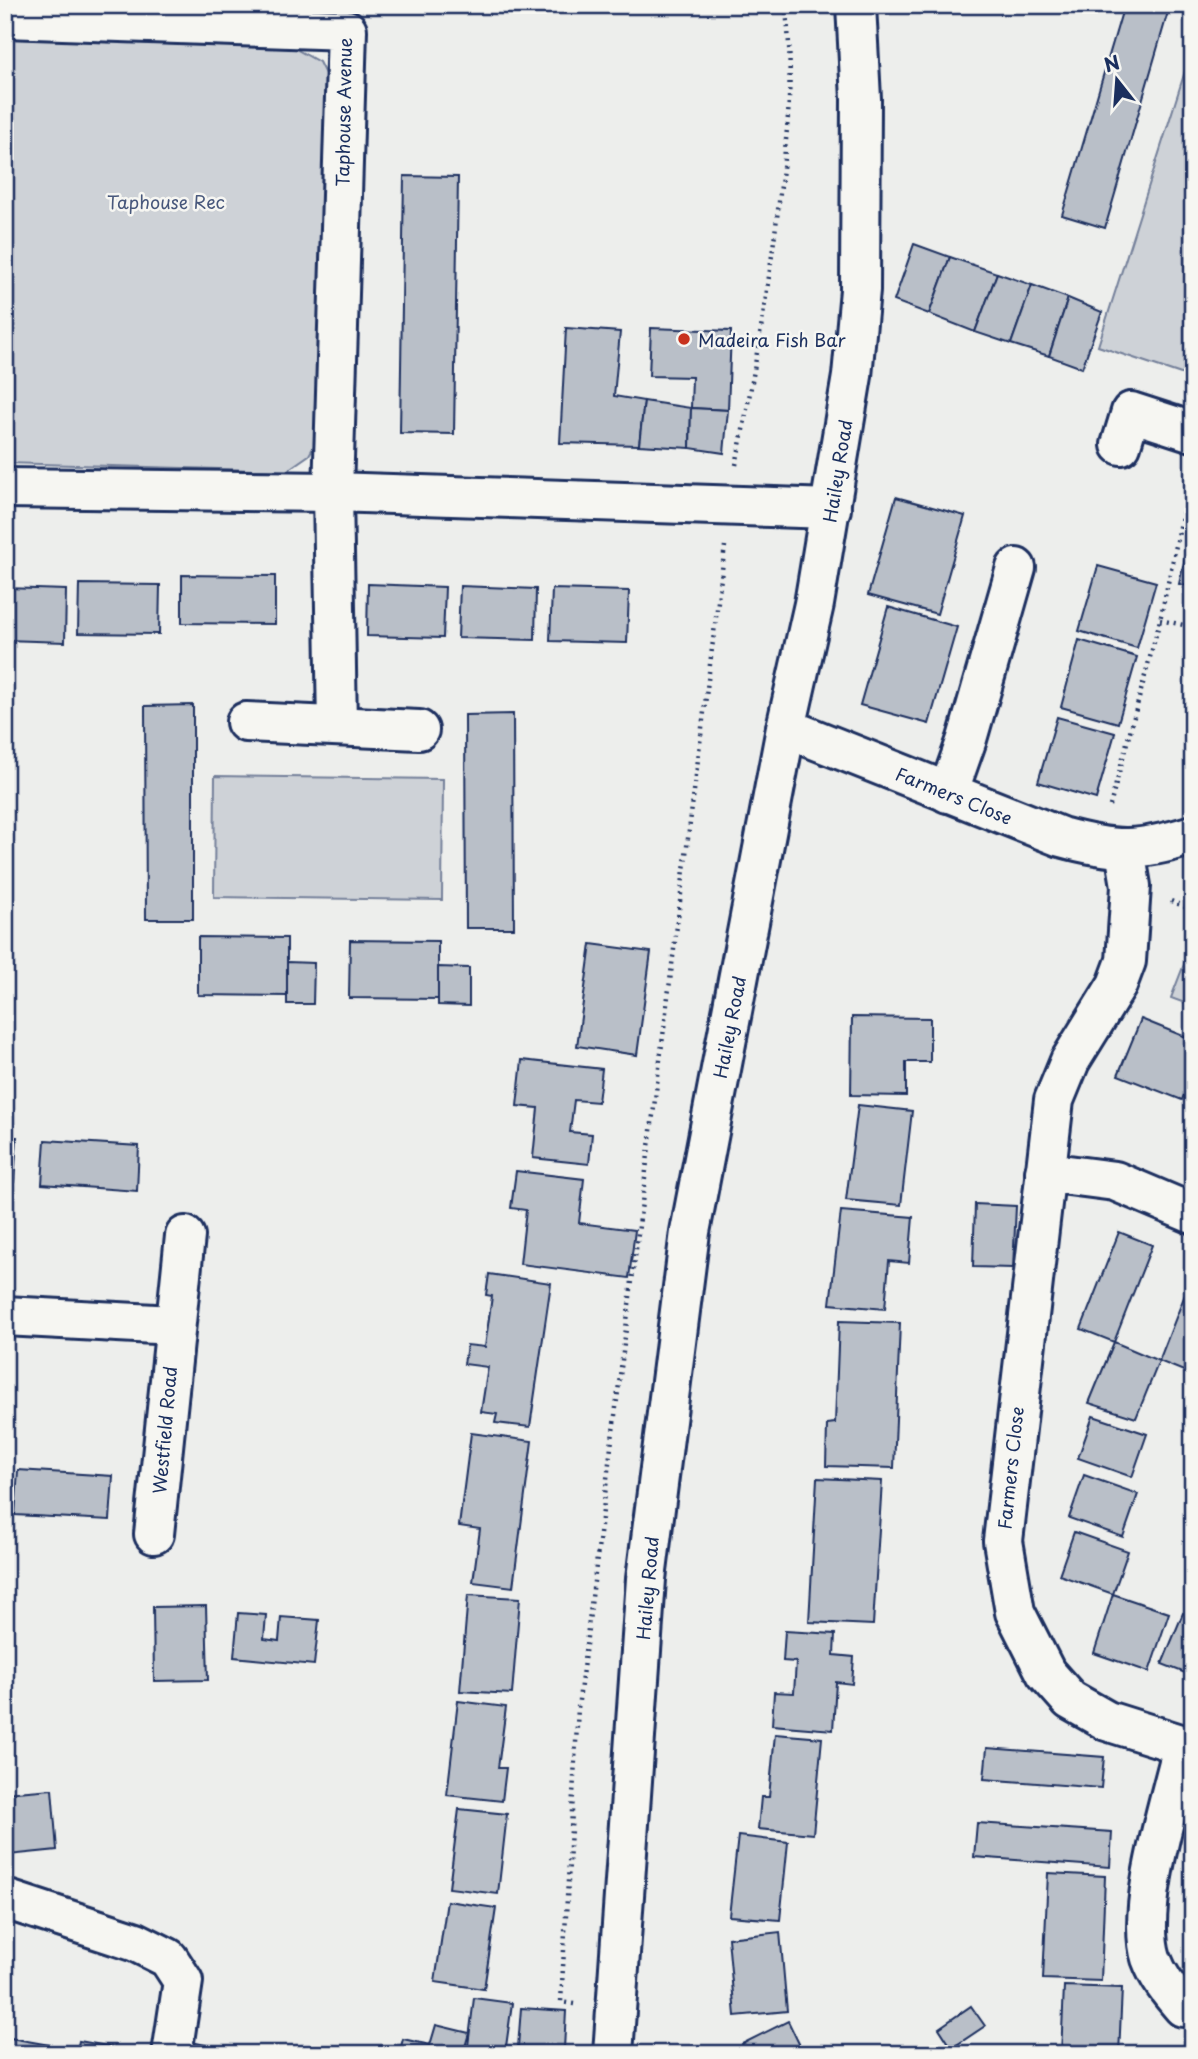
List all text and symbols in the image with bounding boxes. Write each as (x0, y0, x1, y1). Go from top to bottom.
street label: Taphouse Avenue (328, 37, 358, 187)
north arrow (1082, 46, 1152, 116)
text: N (1100, 47, 1123, 78)
park label: Taphouse Rec (107, 188, 225, 215)
place label: Madeira Fish Bar (698, 326, 846, 353)
marker: Madeira Fish Bar (676, 331, 692, 347)
street label: Hailey Road (816, 418, 858, 524)
street label: Farmers Close (892, 759, 1016, 831)
street label: Hailey Road (706, 973, 752, 1081)
street label: Westfield Road (145, 1365, 183, 1495)
street label: Farmers Close (990, 1405, 1030, 1531)
street label: Hailey Road (629, 1535, 665, 1641)

